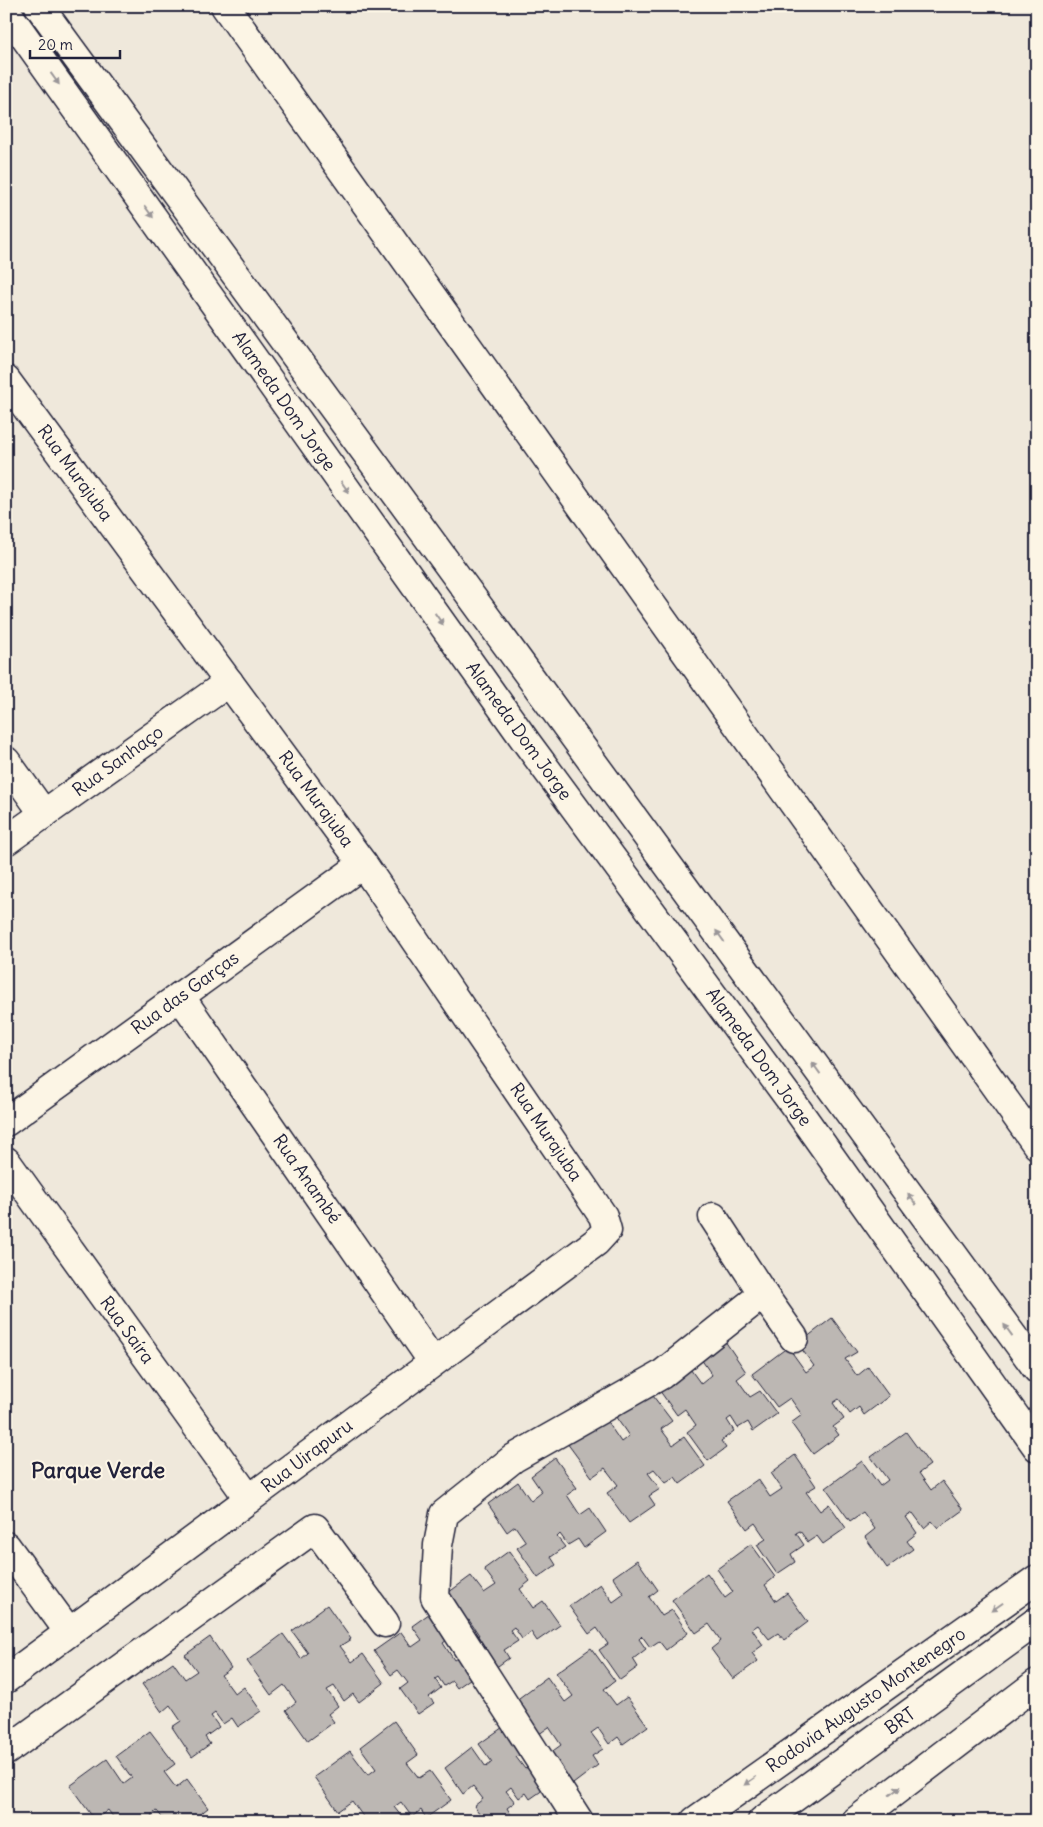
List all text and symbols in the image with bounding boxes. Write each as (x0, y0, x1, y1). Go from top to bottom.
scale bar (30, 28, 120, 60)
text: 20 m (38, 35, 73, 54)
one-way arrow (50, 73, 60, 86)
one-way arrow (144, 205, 154, 218)
street label: Alameda Dom Jorge (228, 326, 341, 475)
street label: Rua Murajuba (33, 420, 118, 525)
one-way arrow (340, 480, 350, 493)
one-way arrow (434, 612, 444, 626)
street label: Alameda Dom Jorge (461, 657, 577, 804)
street label: Rua Sanhaço (68, 720, 168, 801)
street label: Rua Murajuba (274, 746, 359, 851)
one-way arrow (715, 929, 725, 943)
street label: Rua das Garças (126, 946, 243, 1039)
street label: Alameda Dom Jorge (701, 983, 817, 1130)
one-way arrow (811, 1061, 821, 1074)
street label: Rua Murajuba (505, 1078, 588, 1185)
street label: Rua Anambé (268, 1130, 347, 1228)
one-way arrow (907, 1192, 917, 1206)
street label: Rua Saíra (95, 1291, 160, 1368)
one-way arrow (1003, 1323, 1013, 1337)
street label: Rua Uirapuru (256, 1414, 357, 1497)
district label: Parque Verde (31, 1456, 165, 1484)
one-way arrow (990, 1602, 1004, 1612)
street label: Rodovia Augusto Montenegro (761, 1622, 970, 1777)
street label: BRT (880, 1702, 920, 1739)
one-way arrow (744, 1776, 757, 1787)
one-way arrow (888, 1786, 902, 1796)

